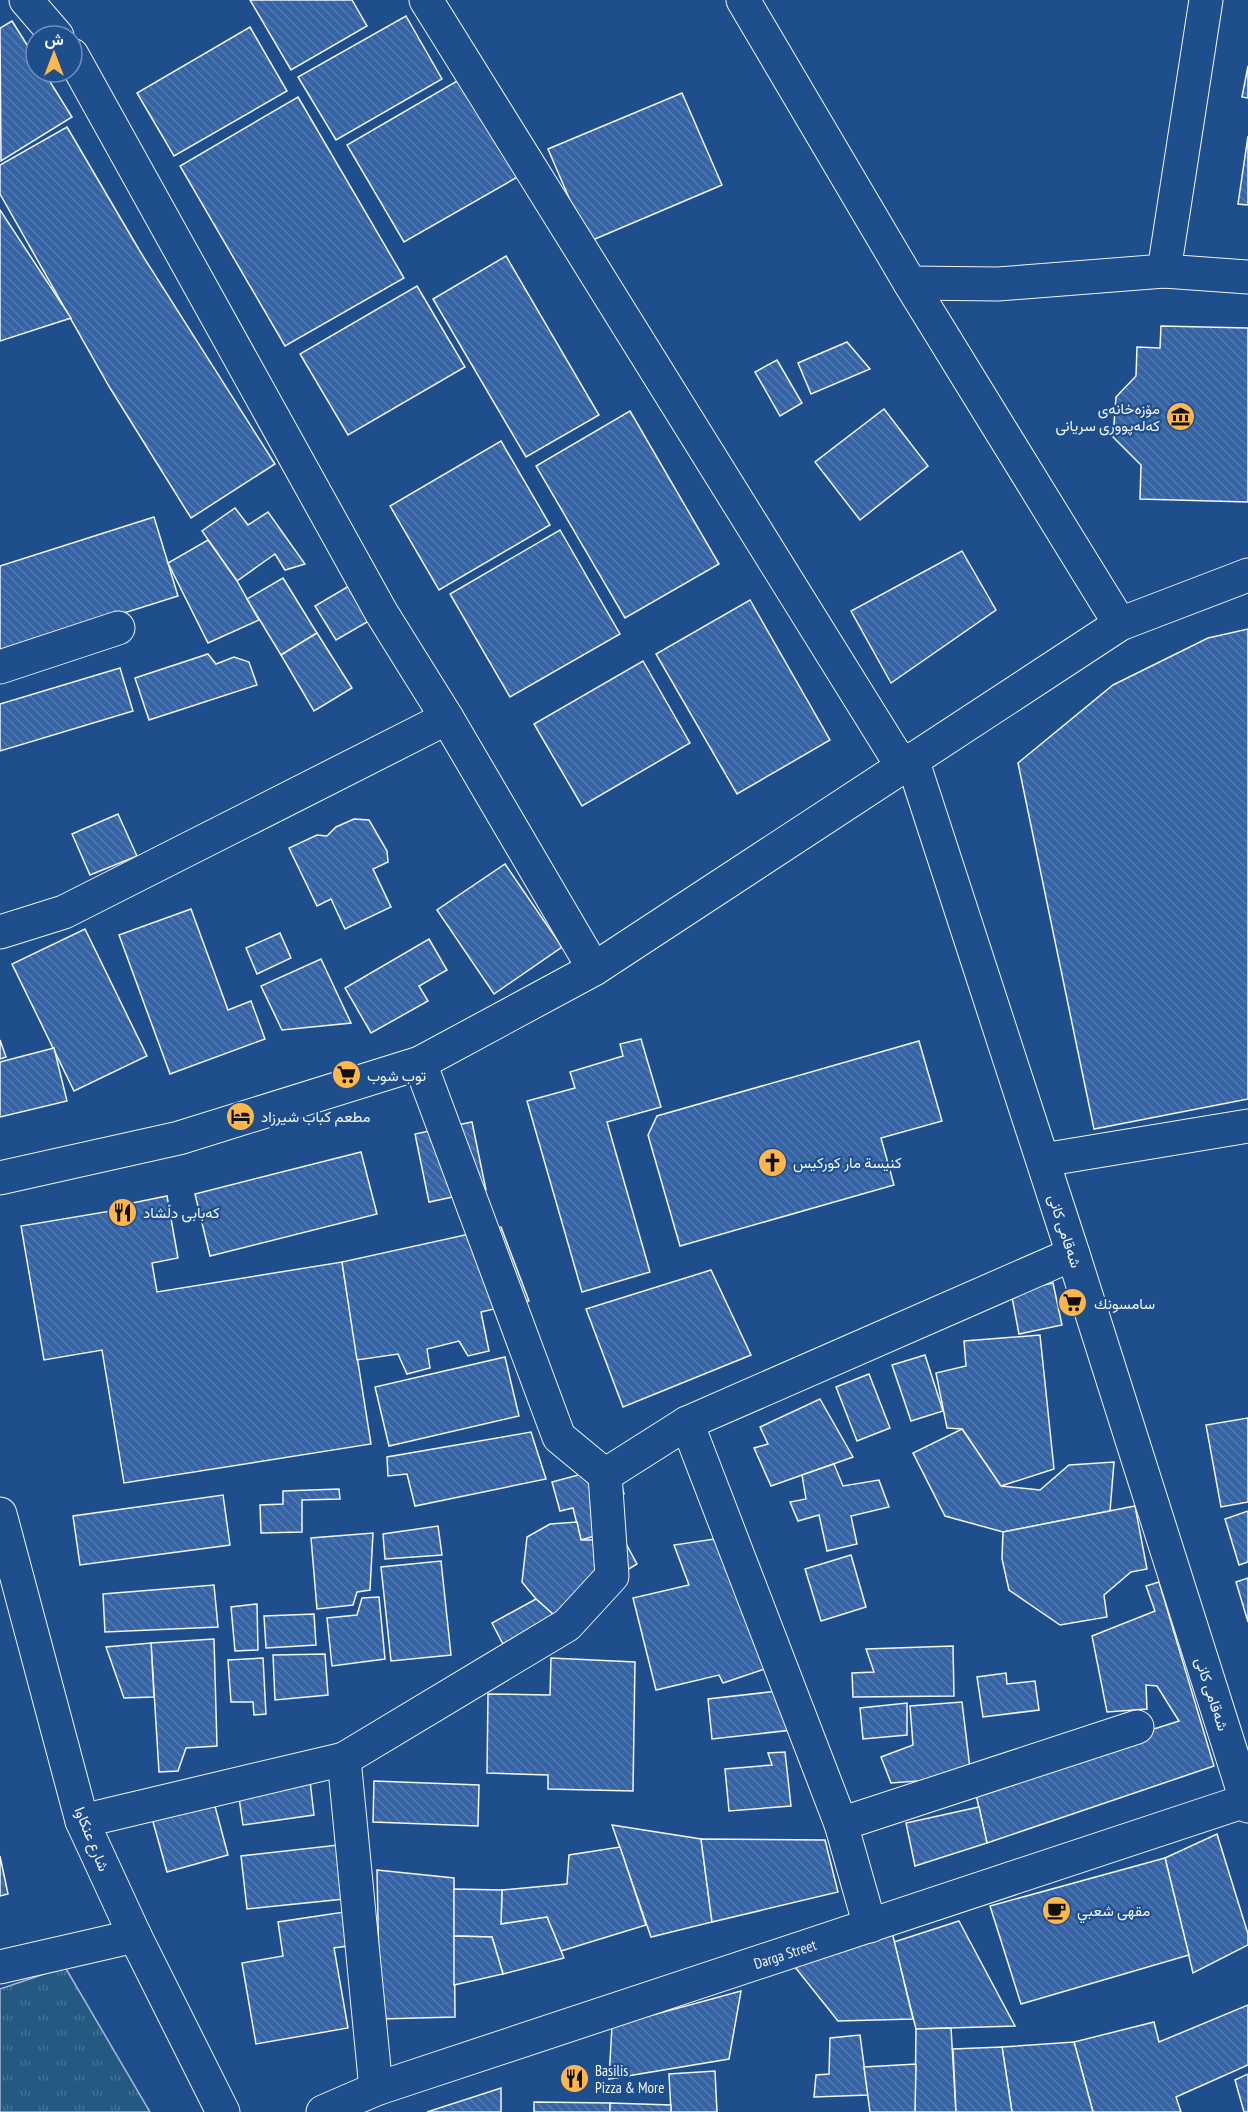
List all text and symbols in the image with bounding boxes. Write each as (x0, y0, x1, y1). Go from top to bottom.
north arrow (24, 24, 84, 84)
text: ش (44, 29, 64, 49)
place label: مۆزەخانەی کەلەپووری سریانی (1056, 399, 1160, 436)
museum icon: مۆزەخانەی کەلەپووری سریانی (1165, 401, 1197, 433)
supermarket icon: توب شوب (330, 1059, 362, 1091)
place label: توب شوب (367, 1066, 427, 1085)
hotel icon: مطعم كباب شيرزاد (224, 1100, 256, 1132)
place label: مطعم كباب شيرزاد (261, 1107, 371, 1127)
church icon: كنيسة مار كوركيس (756, 1146, 788, 1178)
place label: كنيسة مار كوركيس (793, 1153, 902, 1173)
street label: شەقامی کانی (1043, 1192, 1086, 1271)
restaurant icon: کەبابی دڵشاد (106, 1196, 138, 1228)
place label: کەبابی دڵشاد (143, 1203, 220, 1223)
supermarket icon: سامسونك (1057, 1287, 1089, 1319)
place label: سامسونك (1094, 1294, 1155, 1313)
street label: شەقامی کانی (1190, 1655, 1233, 1734)
street label: شارع عنكاوا (69, 1804, 114, 1875)
cafe icon: مقهى شعبي (1040, 1894, 1072, 1926)
place label: مقهى شعبي (1077, 1901, 1150, 1924)
street label: Darga Street (751, 1935, 819, 1973)
place label: Basilis Pizza & More (595, 2061, 664, 2097)
restaurant icon: Basilis Pizza & More (558, 2063, 590, 2095)

